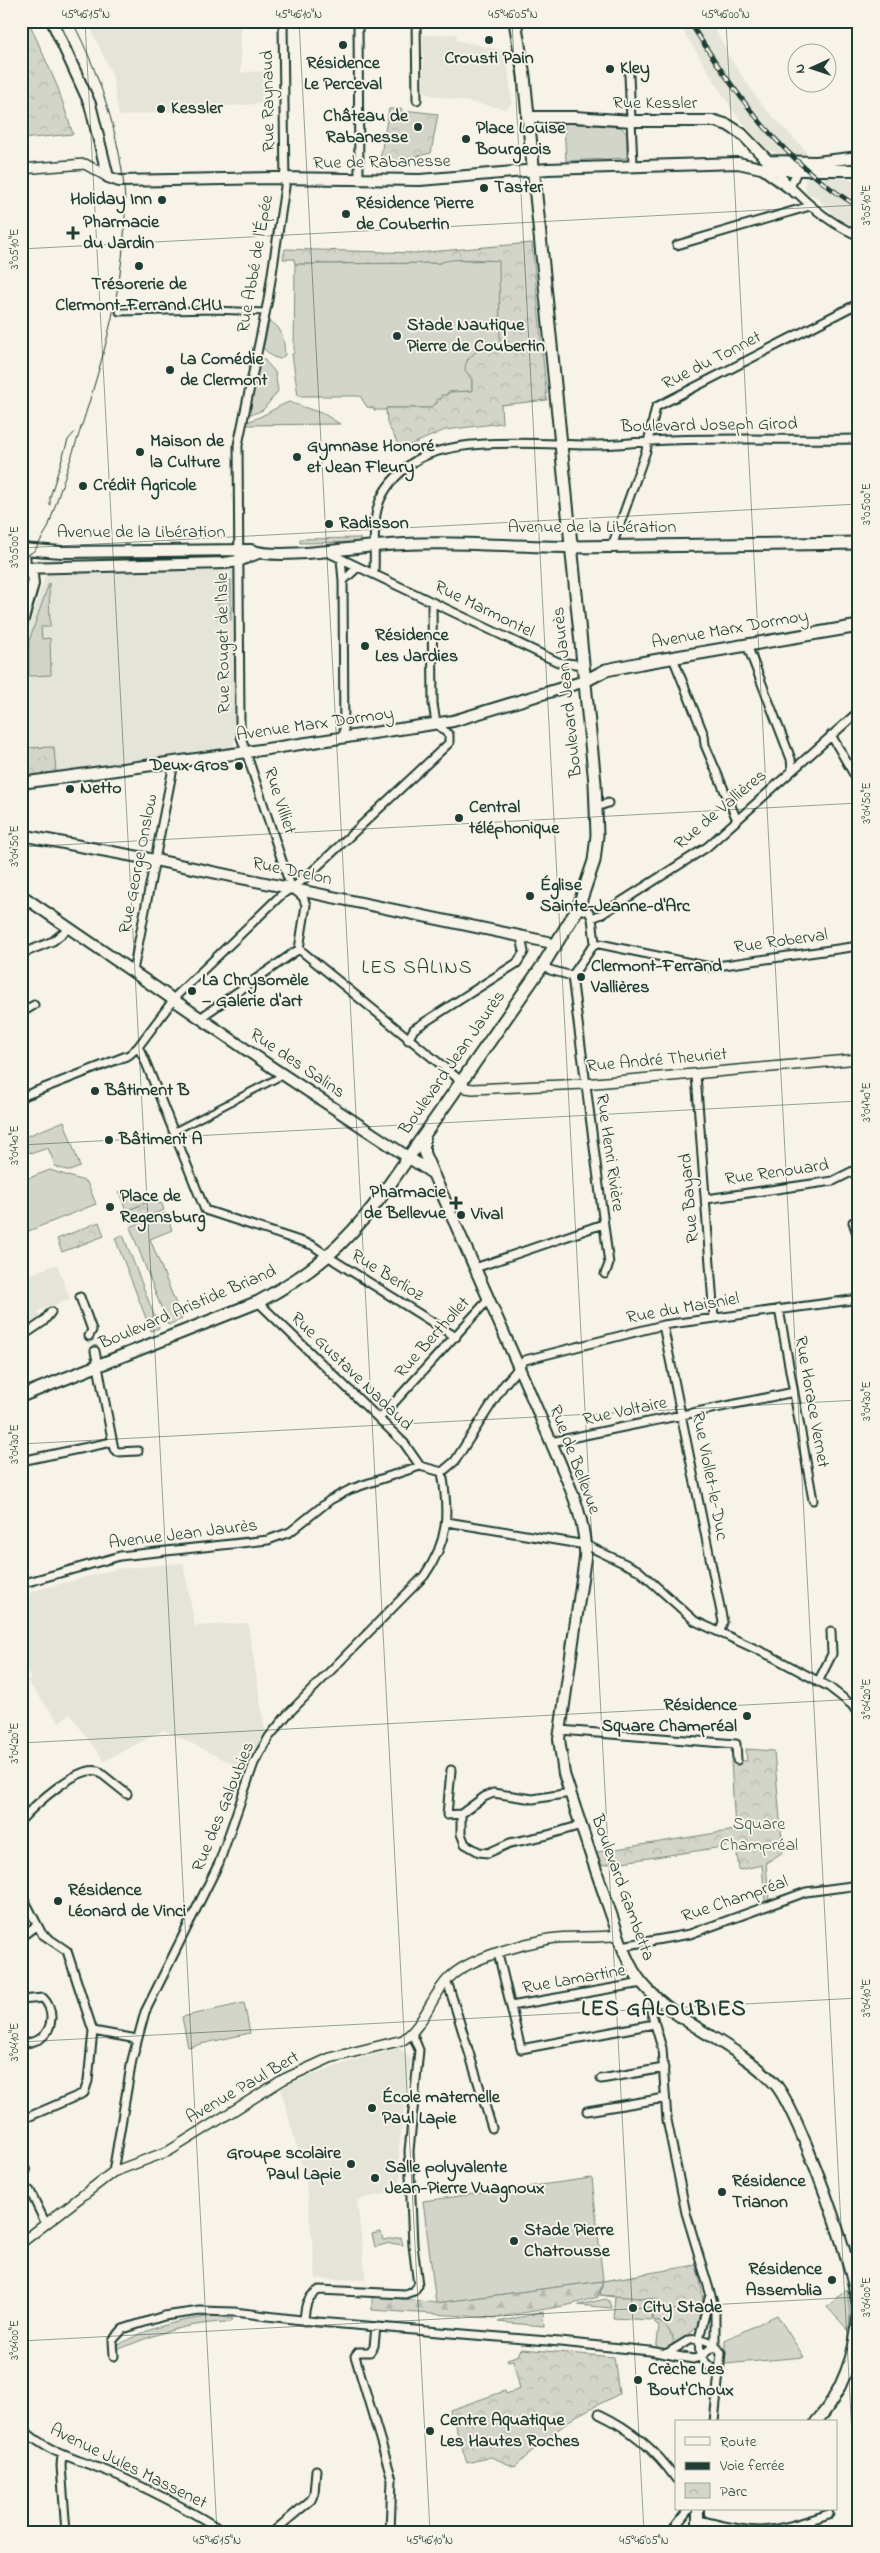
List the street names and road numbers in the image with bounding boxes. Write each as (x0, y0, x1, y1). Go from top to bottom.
street label: Rue Raynaud (255, 50, 283, 152)
street label: Rue Kessler (613, 91, 698, 117)
street label: Rue de Rabanesse (313, 149, 452, 177)
street label: Rue Abbé de l'Épée (231, 192, 281, 335)
street label: Rue du Tonnet (658, 325, 766, 397)
street label: Boulevard Joseph Girod (619, 411, 798, 441)
street label: Avenue de la Libération (508, 515, 676, 541)
street label: Avenue de la Libération (57, 520, 225, 546)
street label: Rue Rouget de l'Isle (210, 571, 239, 714)
street label: Rue Marmontel (430, 575, 538, 645)
street label: Avenue Marx Dormoy (650, 603, 810, 657)
street label: Boulevard Jean Jaurès (546, 606, 590, 779)
street label: Avenue Marx Dormoy (235, 701, 395, 749)
street label: Rue de Vallières (669, 763, 773, 857)
street label: Rue Villiet (256, 764, 302, 838)
street label: Rue George Onslow (113, 792, 166, 936)
street label: Rue Drelon (250, 851, 334, 893)
street label: Rue Roberval (732, 923, 830, 961)
street label: Boulevard Jean Jaurès (393, 985, 513, 1141)
street label: Rue des Salins (244, 1022, 350, 1106)
street label: Rue André Theuriet (586, 1042, 728, 1080)
street label: Rue Henri Rivière (588, 1092, 630, 1214)
street label: Rue Bayard (673, 1152, 707, 1244)
street label: Rue Renouard (723, 1153, 831, 1193)
street label: Rue Berlioz (345, 1243, 429, 1309)
street label: Boulevard Aristide Briand (94, 1259, 281, 1358)
street label: Rue du Maisniel (625, 1286, 741, 1332)
street label: Rue Berthollet (389, 1291, 477, 1385)
street label: Rue Gustave Nadaud (284, 1307, 418, 1437)
street label: Rue Horace Vernet (787, 1334, 835, 1470)
street label: Rue Voltaire (580, 1390, 671, 1434)
street label: Rue de Bellevue (541, 1402, 607, 1519)
street label: Rue Viollet-le-Duc (684, 1410, 734, 1542)
street label: Avenue Jean Jaurès (107, 1513, 259, 1557)
street label: Rue des Galoubies (186, 1738, 262, 1876)
street label: Boulevard Gambetta (583, 1810, 661, 1965)
street label: Rue Champréal (678, 1870, 792, 1930)
street label: Rue Lamartine (520, 1958, 629, 2002)
street label: Avenue Paul Bert (182, 2045, 304, 2131)
street label: Avenue Jules Massenet (45, 2418, 211, 2516)

